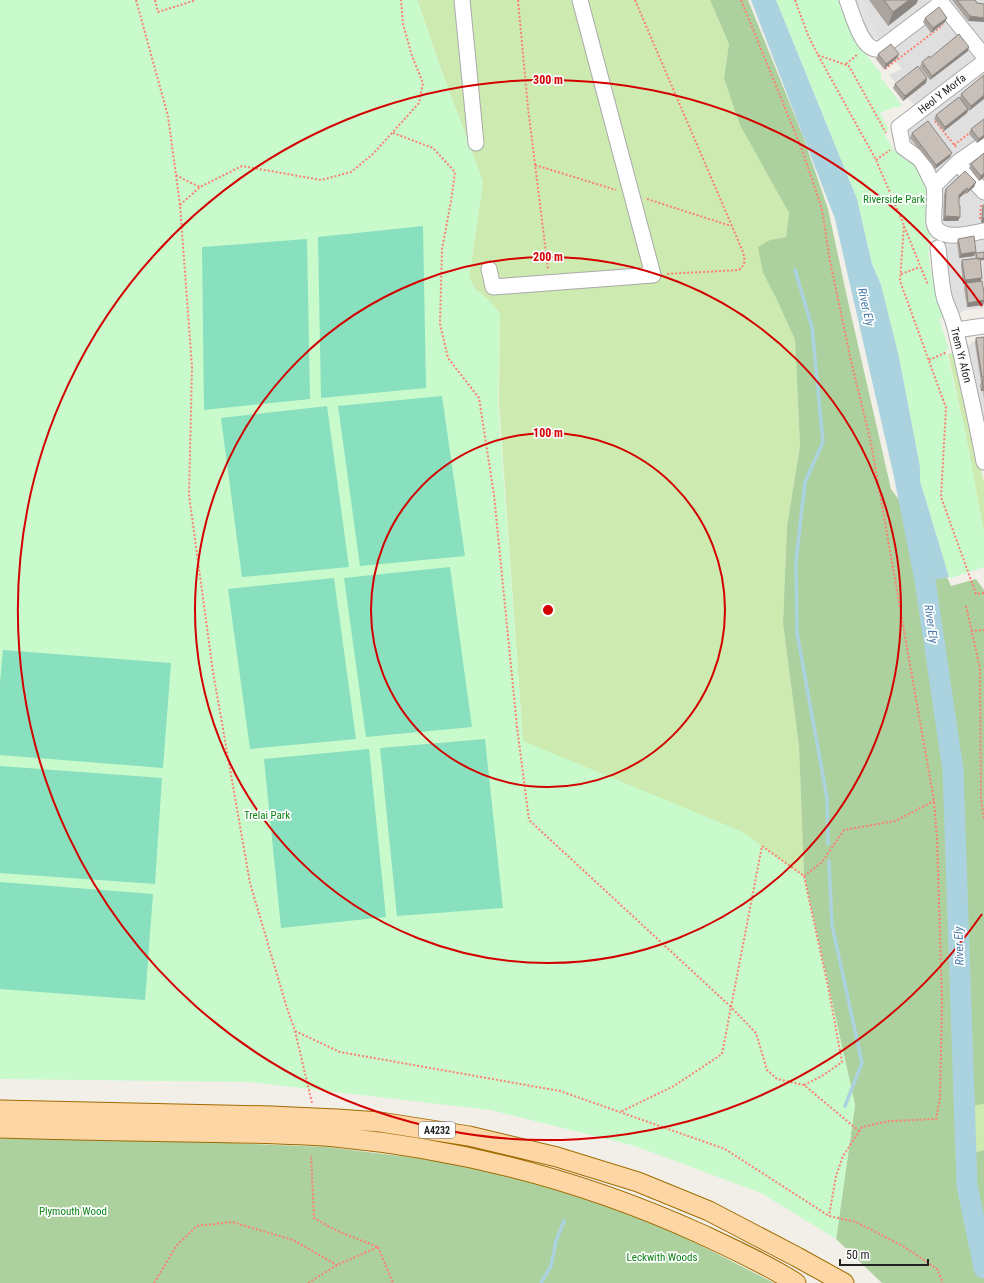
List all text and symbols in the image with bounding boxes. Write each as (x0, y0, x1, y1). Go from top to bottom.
street label: Heol Y Morfa (916, 71, 968, 117)
text: 300 m (533, 73, 563, 87)
park label: Riverside Park (863, 193, 925, 206)
text: 200 m (533, 250, 563, 264)
water label: River Ely (855, 287, 877, 329)
street label: Trem Yr Afon (948, 326, 974, 384)
text: 100 m (533, 426, 563, 440)
centre of rings (541, 603, 555, 617)
water label: River Ely (921, 604, 941, 645)
park label: Trelai Park (244, 809, 290, 822)
water label: River Ely (951, 925, 967, 966)
road number: A4232 (419, 1122, 455, 1138)
park label: Plymouth Wood (39, 1205, 107, 1218)
scale bar (840, 1241, 928, 1267)
text: 50 m (846, 1248, 870, 1262)
park label: Leckwith Woods (627, 1251, 697, 1264)

